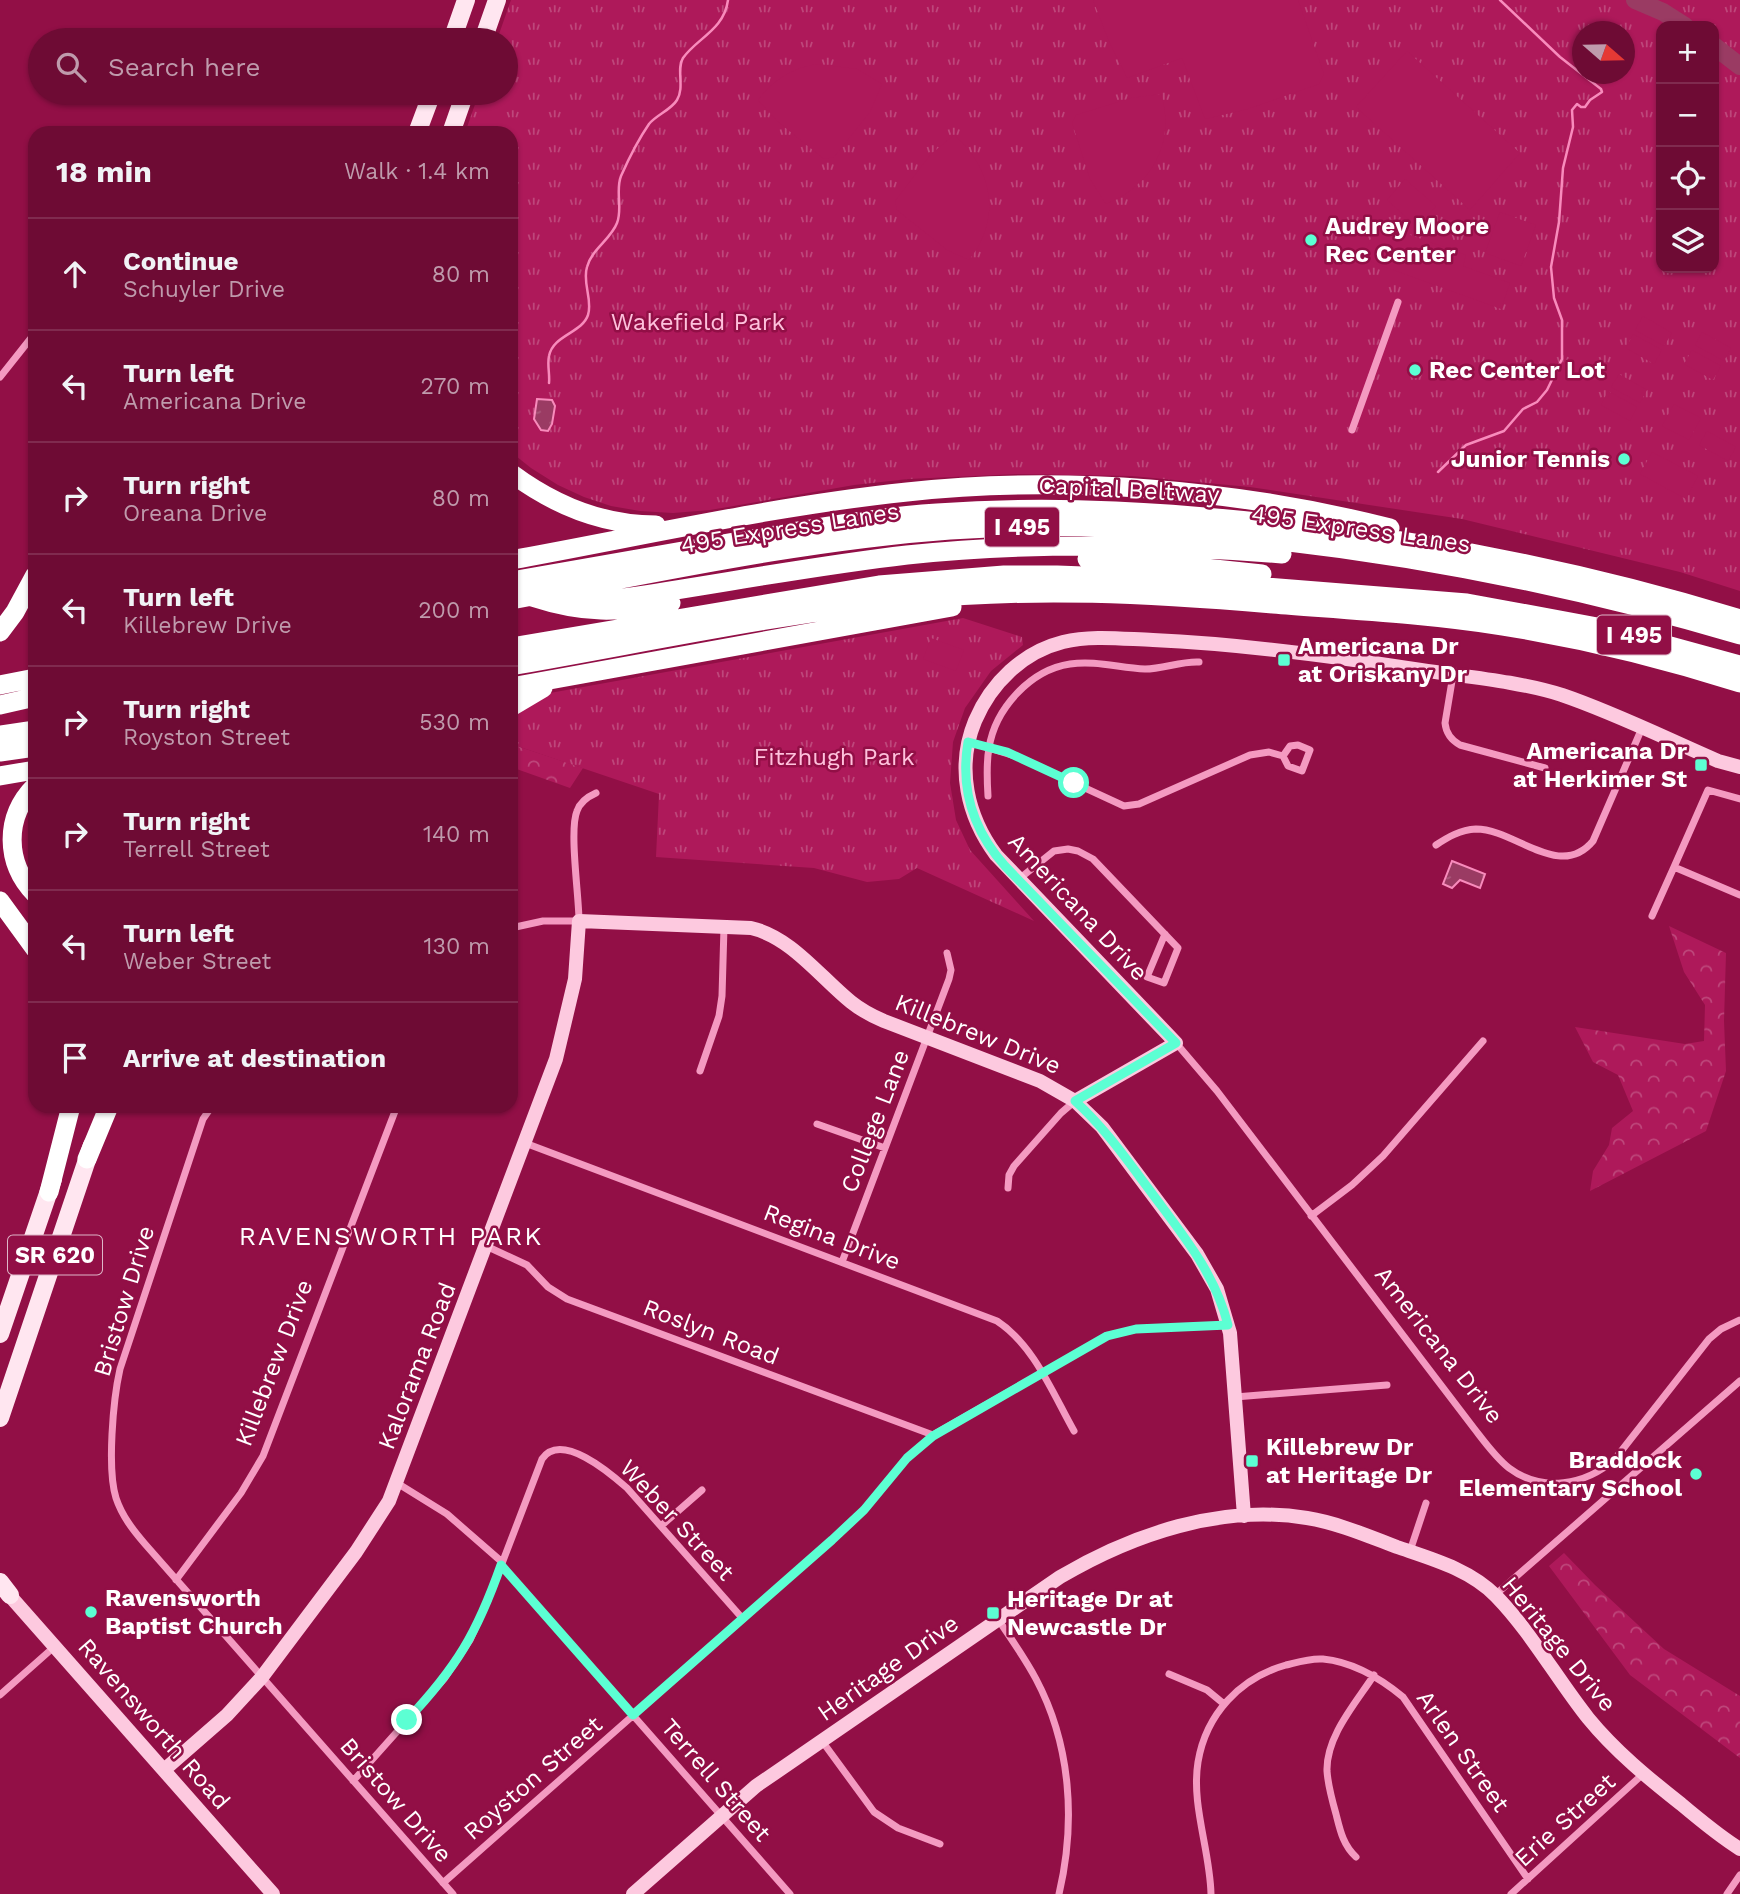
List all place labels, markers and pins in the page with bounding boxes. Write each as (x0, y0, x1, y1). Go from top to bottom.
place label: Audrey Moore Rec Center (1325, 212, 1489, 268)
marker: Audrey Moore Rec Center (1303, 232, 1319, 248)
place label: Rec Center Lot (1429, 356, 1606, 384)
marker: Rec Center Lot (1407, 362, 1423, 378)
place label: Junior Tennis (1451, 445, 1610, 473)
marker: Junior Tennis (1616, 451, 1632, 467)
place label: Americana Dr at Oriskany Dr (1298, 632, 1468, 688)
marker: Americana Dr at Oriskany Dr (1276, 652, 1292, 668)
place label: Americana Dr at Herkimer St (1513, 737, 1688, 793)
marker: Americana Dr at Herkimer St (1693, 757, 1709, 773)
place label: Killebrew Dr at Heritage Dr (1266, 1433, 1433, 1489)
place label: Braddock Elementary School (1458, 1446, 1682, 1502)
marker: Killebrew Dr at Heritage Dr (1244, 1453, 1260, 1469)
marker: Braddock Elementary School (1688, 1466, 1704, 1482)
place label: Ravensworth Baptist Church (105, 1584, 283, 1640)
place label: Heritage Dr at Newcastle Dr (1007, 1585, 1173, 1641)
marker: Ravensworth Baptist Church (83, 1604, 99, 1620)
marker: Heritage Dr at Newcastle Dr (985, 1605, 1001, 1621)

